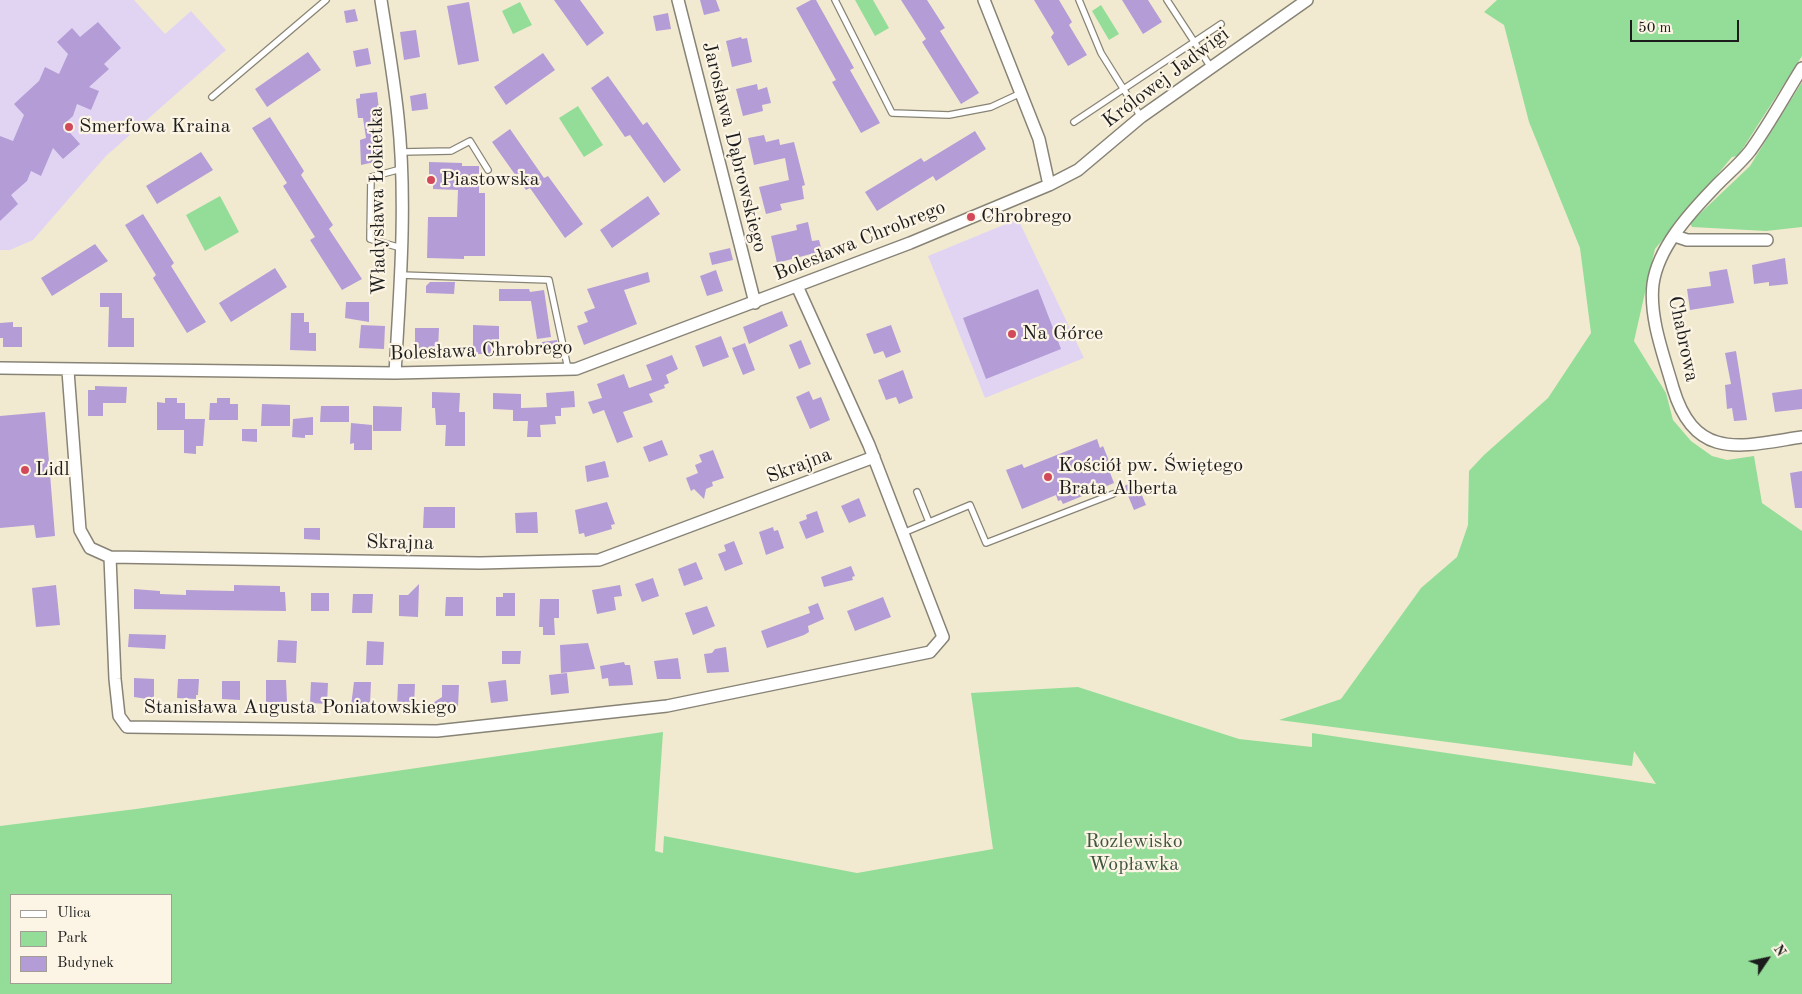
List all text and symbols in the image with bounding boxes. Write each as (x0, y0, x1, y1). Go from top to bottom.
scale bar (1632, 10, 1741, 42)
text: 50 m (1638, 21, 1672, 36)
street label: Królowej Jadwigi (1098, 23, 1234, 133)
street label: Jarosława Dąbrowskiego (696, 39, 772, 255)
street label: Władysława Łokietka (364, 107, 392, 295)
place label: Smerfowa Kraina (79, 115, 231, 139)
marker: Smerfowa Kraina (63, 121, 75, 133)
place label: Piastowska (441, 168, 540, 192)
marker: Piastowska (425, 174, 437, 186)
street label: Bolesława Chrobrego (771, 196, 949, 286)
place label: Chrobrego (981, 205, 1072, 229)
marker: Chrobrego (965, 211, 977, 223)
street label: Chabrowa (1662, 294, 1704, 384)
place label: Na Górce (1022, 322, 1103, 346)
marker: Na Górce (1006, 328, 1018, 340)
street label: Bolesława Chrobrego (389, 336, 573, 366)
street label: Skrajna (763, 443, 835, 489)
place label: Kościół pw. Świętego Brata Alberta (1058, 454, 1243, 501)
place label: Lidl (35, 458, 70, 482)
marker: Lidl (19, 464, 31, 476)
marker: Kościół pw. Świętego Brata Alberta (1042, 471, 1054, 483)
street label: Skrajna (366, 530, 434, 556)
street label: Stanisława Augusta Poniatowskiego (143, 696, 457, 720)
park label: Rozlewisko Wopławka (1085, 830, 1183, 877)
legend (10, 894, 172, 984)
text: Ulica (57, 906, 91, 921)
text: Park (57, 931, 88, 946)
north arrow (1742, 934, 1792, 984)
text: N (1771, 942, 1788, 959)
text: Budynek (57, 956, 114, 971)

